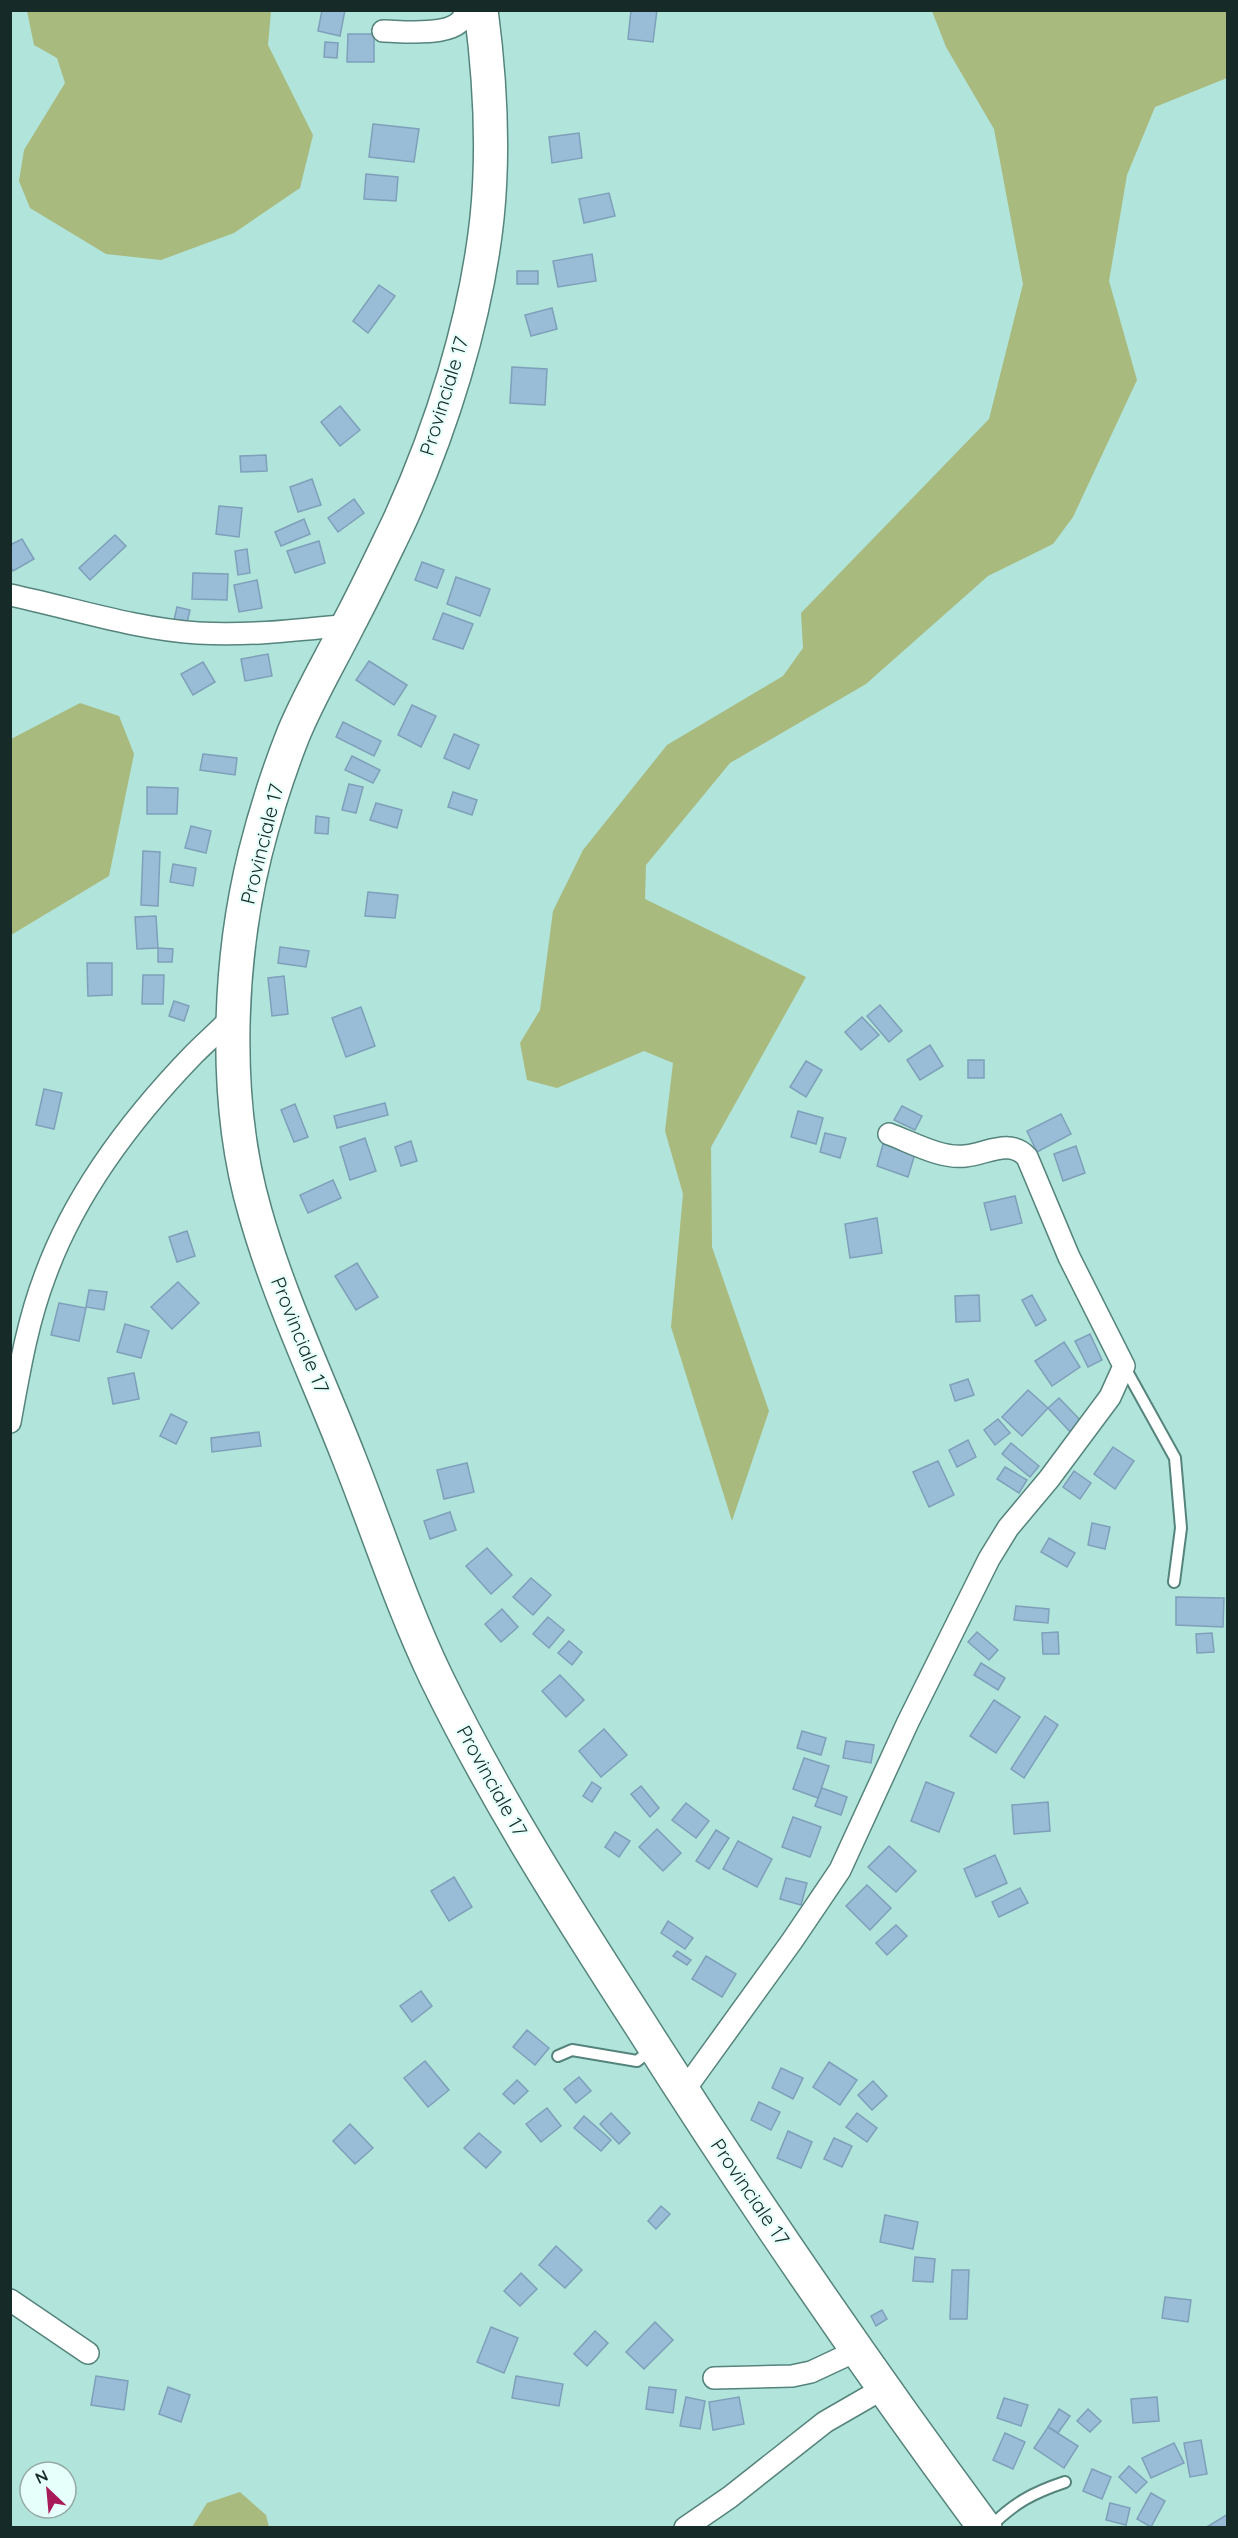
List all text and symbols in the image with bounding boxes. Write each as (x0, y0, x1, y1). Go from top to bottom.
street label: Provinciale 17 (414, 333, 473, 458)
street label: Provinciale 17 (234, 781, 289, 907)
street label: Provinciale 17 (266, 1273, 335, 1397)
street label: Provinciale 17 (452, 1721, 533, 1841)
street label: Provinciale 17 (706, 2134, 795, 2250)
north arrow (18, 2460, 78, 2520)
text: N (32, 2465, 51, 2488)

